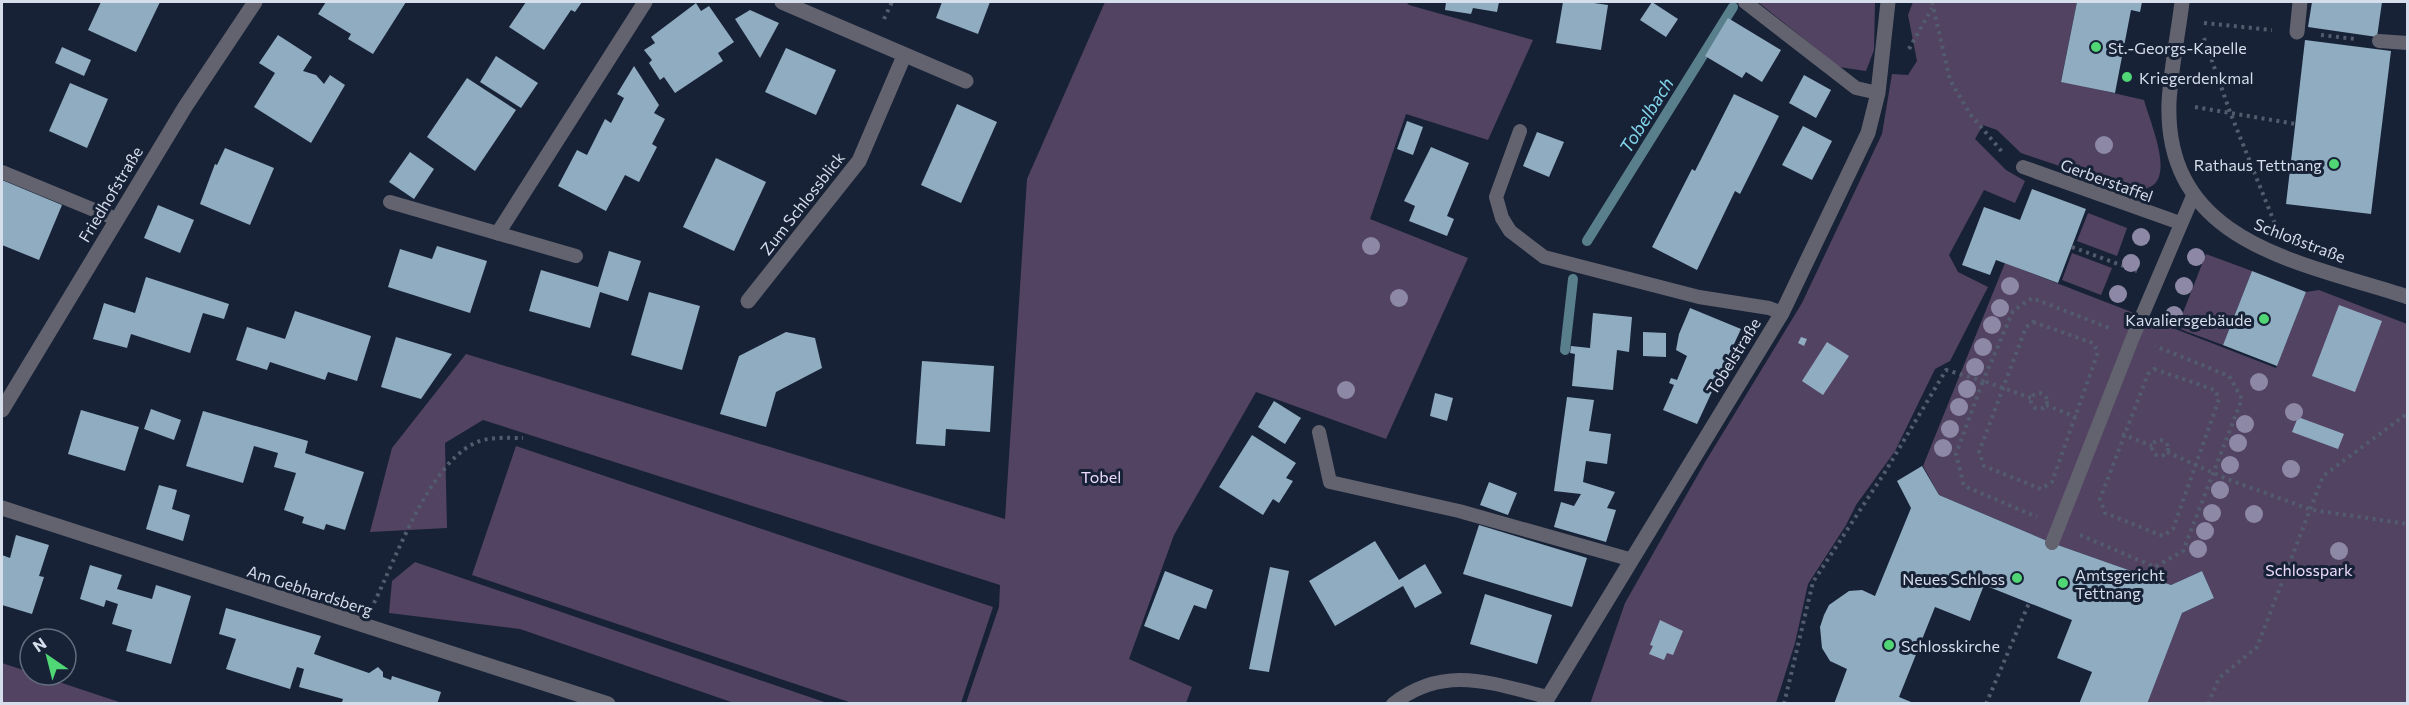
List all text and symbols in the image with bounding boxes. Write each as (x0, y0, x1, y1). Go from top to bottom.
place label: St.-Georgs-Kapelle (2108, 38, 2247, 57)
marker: St.-Georgs-Kapelle (2089, 40, 2103, 54)
place label: Kriegerdenkmal (2139, 68, 2254, 87)
marker: Kriegerdenkmal (2120, 70, 2134, 84)
water label: Tobelbach (1614, 73, 1678, 157)
street label: Friedhofstraße (74, 143, 146, 245)
street label: Zum Schlossblick (756, 147, 848, 258)
street label: Gerberstaffel (2058, 154, 2156, 206)
place label: Rathaus Tettnang (2194, 155, 2322, 174)
marker: Rathaus Tettnang (2327, 157, 2341, 171)
street label: Schloßstraße (2252, 214, 2348, 266)
place label: Kavaliersgebäude (2125, 310, 2252, 329)
marker: Kavaliersgebäude (2257, 312, 2271, 326)
street label: Tobelstraße (1702, 314, 1764, 398)
park label: Tobel (1081, 467, 1121, 486)
park label: Schlosspark (2265, 560, 2353, 579)
street label: Am Gebhardsberg (245, 561, 375, 619)
place label: Amtsgericht Tettnang (2075, 565, 2165, 602)
place label: Neues Schloss (1902, 569, 2005, 588)
marker: Neues Schloss (2010, 571, 2024, 585)
marker: Amtsgericht Tettnang (2056, 576, 2070, 590)
north arrow (18, 627, 78, 687)
text: N (29, 633, 49, 656)
place label: Schlosskirche (1901, 636, 2000, 655)
marker: Schlosskirche (1882, 638, 1896, 652)

